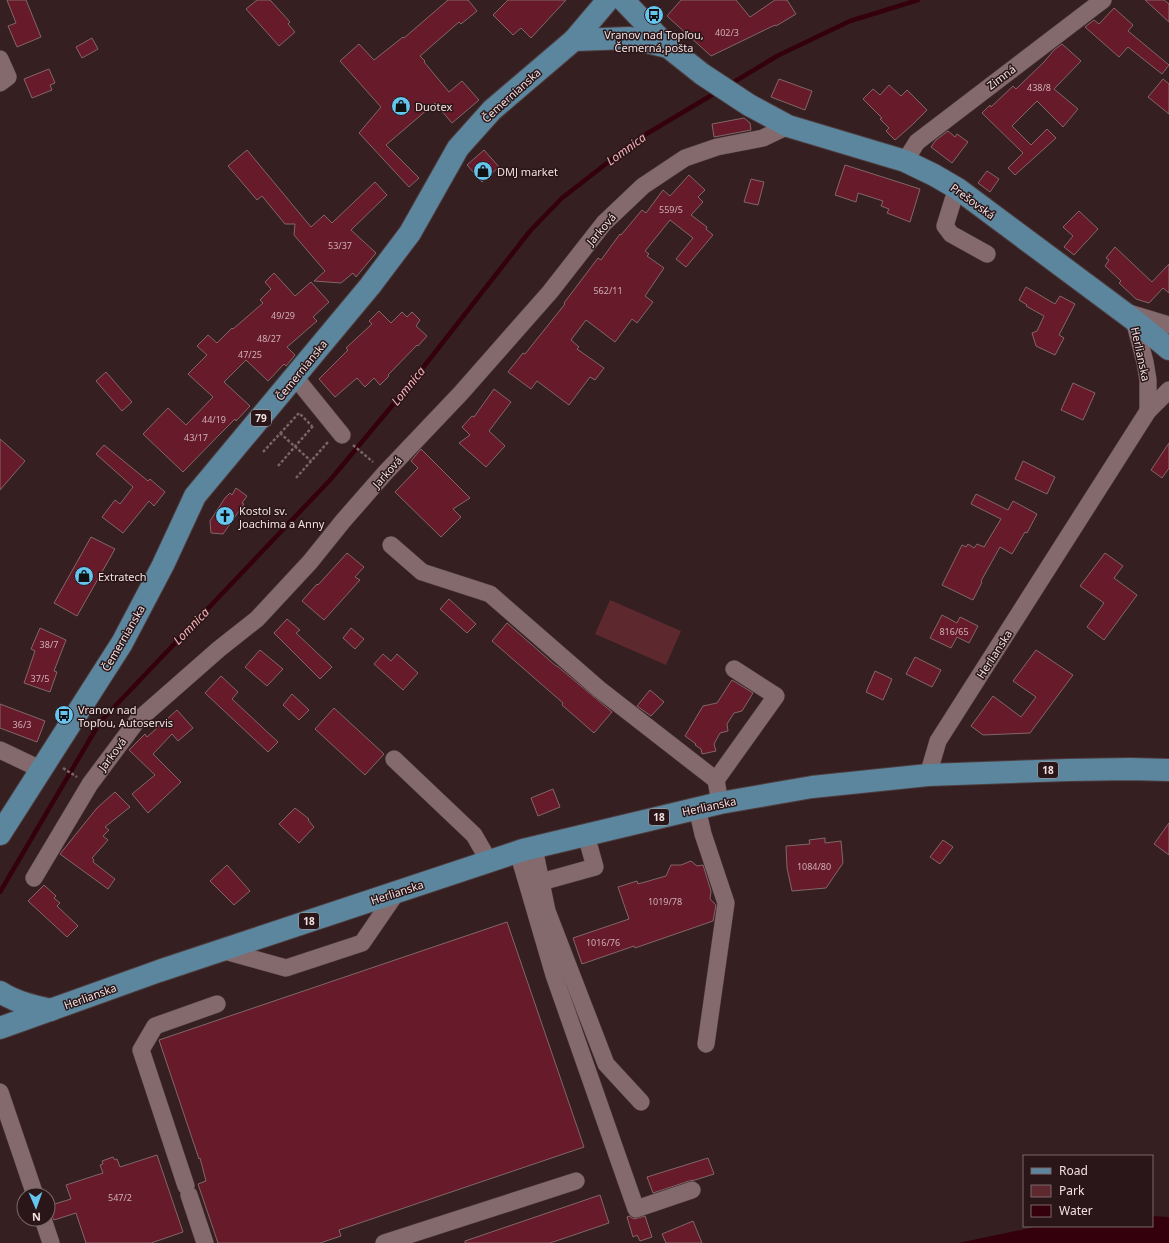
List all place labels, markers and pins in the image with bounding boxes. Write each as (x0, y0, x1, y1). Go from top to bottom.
bus stop icon: Vranov nad Topľou, Čemerná,pošta (643, 4, 665, 26)
place label: Vranov nad Topľou, Čemerná,pošta (604, 27, 704, 55)
shop icon: Duotex (390, 95, 412, 117)
place label: Duotex (415, 99, 452, 114)
shop icon: DMJ market (472, 160, 494, 182)
place label: DMJ market (497, 164, 558, 179)
place label: Kostol sv. Joachima a Anny (238, 503, 325, 531)
church icon: Kostol sv. Joachima a Anny (214, 505, 236, 527)
shop icon: Extratech (73, 565, 95, 587)
place label: Extratech (98, 569, 147, 584)
place label: Vranov nad Topľou, Autoservis (78, 702, 173, 730)
bus stop icon: Vranov nad Topľou, Autoservis (53, 704, 75, 726)

